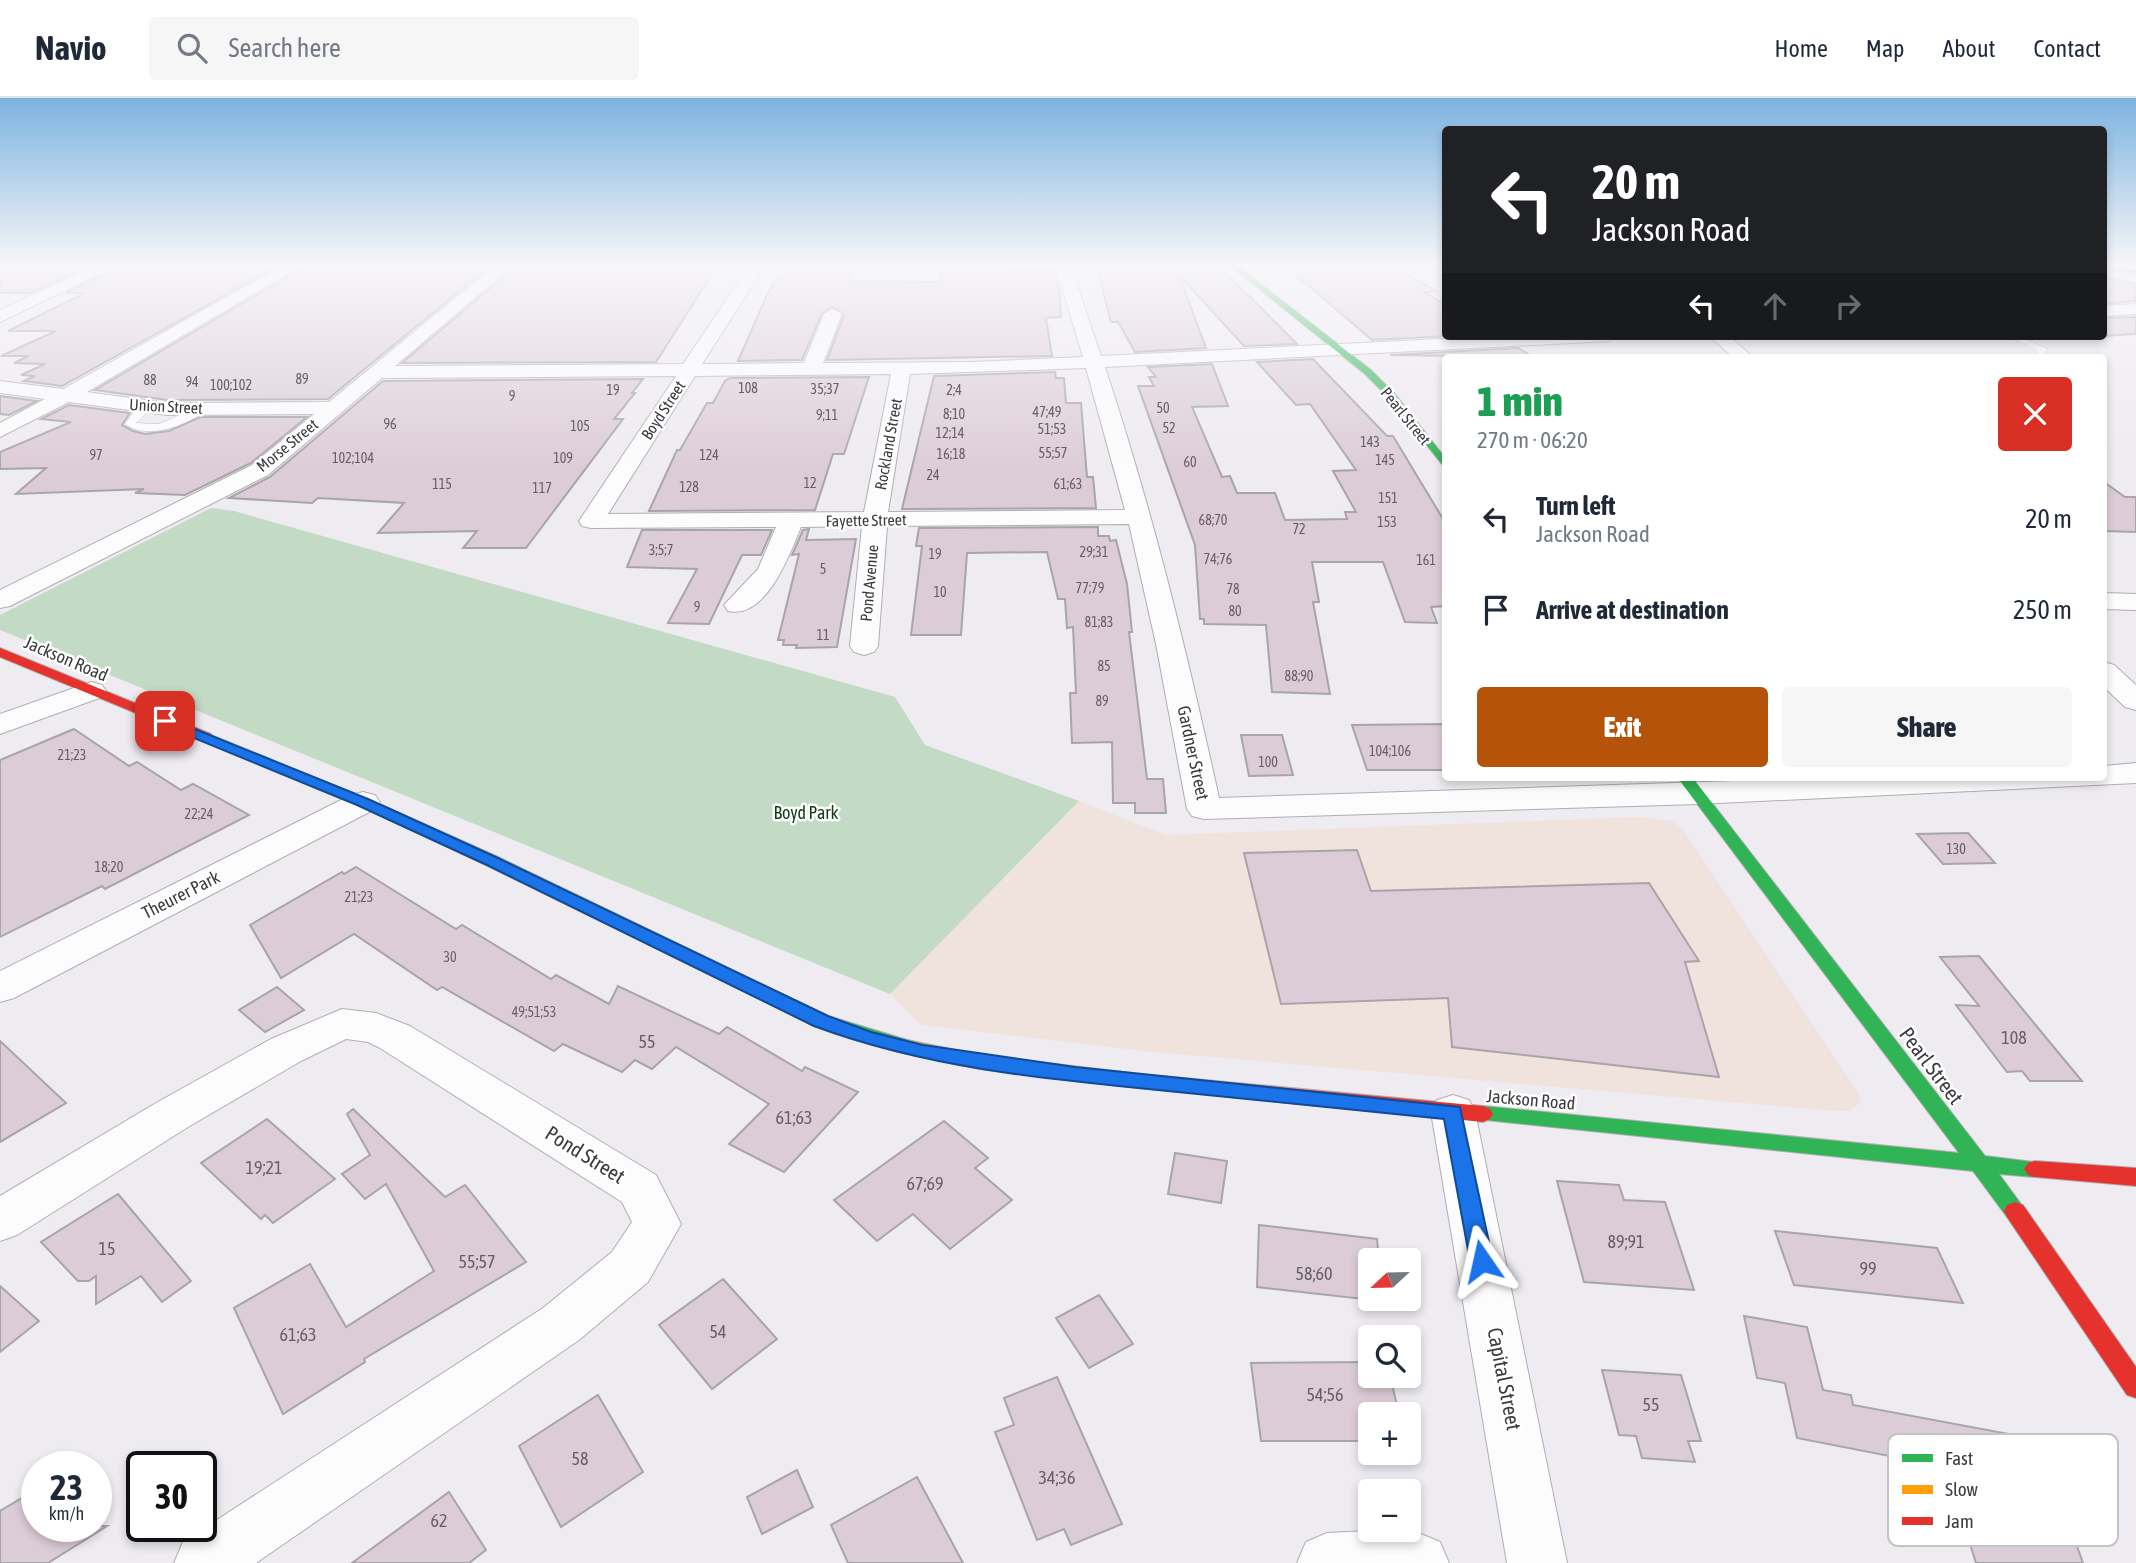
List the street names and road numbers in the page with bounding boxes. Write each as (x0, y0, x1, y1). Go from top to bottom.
street label: Boyd Street (637, 377, 690, 443)
street label: Pearl Street (1377, 384, 1435, 449)
street label: Union Street (129, 395, 204, 417)
street label: Rockland Street (871, 396, 905, 491)
street label: Morse Street (253, 415, 321, 475)
street label: Fayette Street (825, 510, 907, 531)
street label: Pond Avenue (857, 544, 881, 622)
street label: Jackson Road (21, 631, 111, 686)
street label: Gardner Street (1173, 704, 1214, 802)
street label: Theurer Park (138, 866, 223, 923)
street label: Pearl Street (1895, 1022, 1968, 1109)
street label: Jackson Road (1486, 1085, 1576, 1114)
street label: Pond Street (541, 1120, 630, 1188)
street label: Capital Street (1483, 1325, 1527, 1432)

